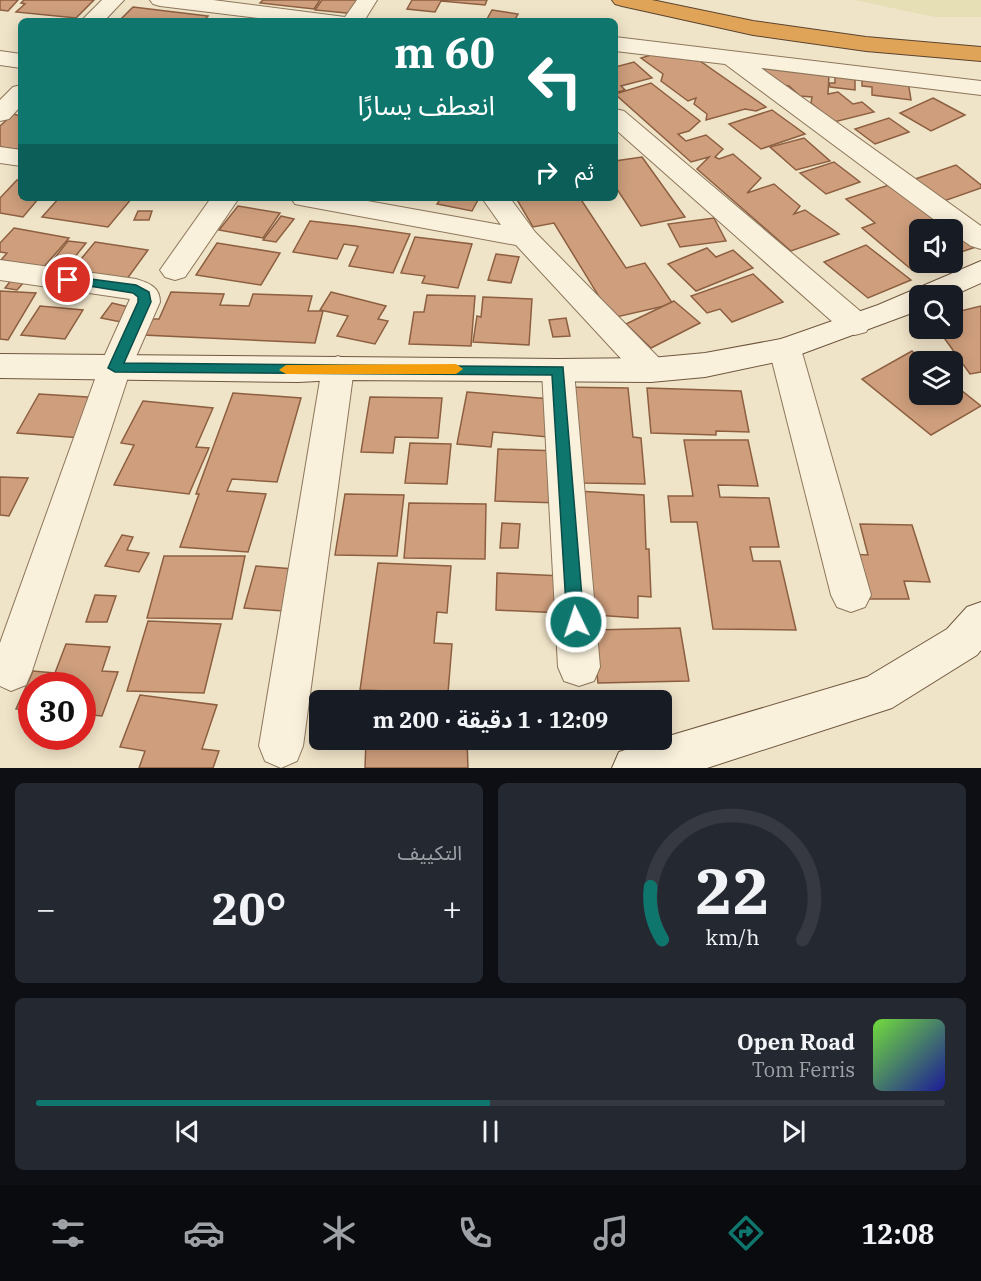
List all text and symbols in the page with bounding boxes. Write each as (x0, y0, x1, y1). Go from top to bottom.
text: 60 m (394, 25, 495, 80)
icon: left (516, 42, 594, 120)
text: انعطف يسارًا (358, 87, 495, 122)
icon: right (530, 156, 563, 189)
text: ثم (575, 157, 594, 186)
map controls (909, 219, 963, 405)
button: sound (909, 219, 963, 273)
pin (42, 254, 93, 305)
icon: arrive (51, 263, 84, 296)
button: search (909, 285, 963, 339)
button: layers (909, 351, 963, 405)
position arrow (544, 590, 608, 654)
speed limit sign: 30 (18, 672, 96, 750)
text: 12:09 · 1 دقيقة · 200 m (373, 705, 608, 734)
text: التكييف (398, 839, 462, 866)
text: 22 (695, 850, 769, 931)
text: 20° (211, 879, 287, 937)
text: − (36, 887, 56, 930)
text: + (442, 887, 462, 930)
text: km/h (705, 923, 759, 951)
text: Open Road (737, 1027, 855, 1056)
text: Tom Ferris (752, 1056, 855, 1083)
icon: previous (171, 1115, 204, 1148)
icon: pause (474, 1115, 507, 1148)
icon: next (777, 1115, 810, 1148)
icon: filters (47, 1212, 89, 1254)
icon: car (183, 1212, 225, 1254)
icon: climate (318, 1212, 360, 1254)
icon: phone (454, 1212, 496, 1254)
icon: music (590, 1212, 632, 1254)
icon: directions (725, 1212, 767, 1254)
text: 12:08 (861, 1216, 934, 1251)

